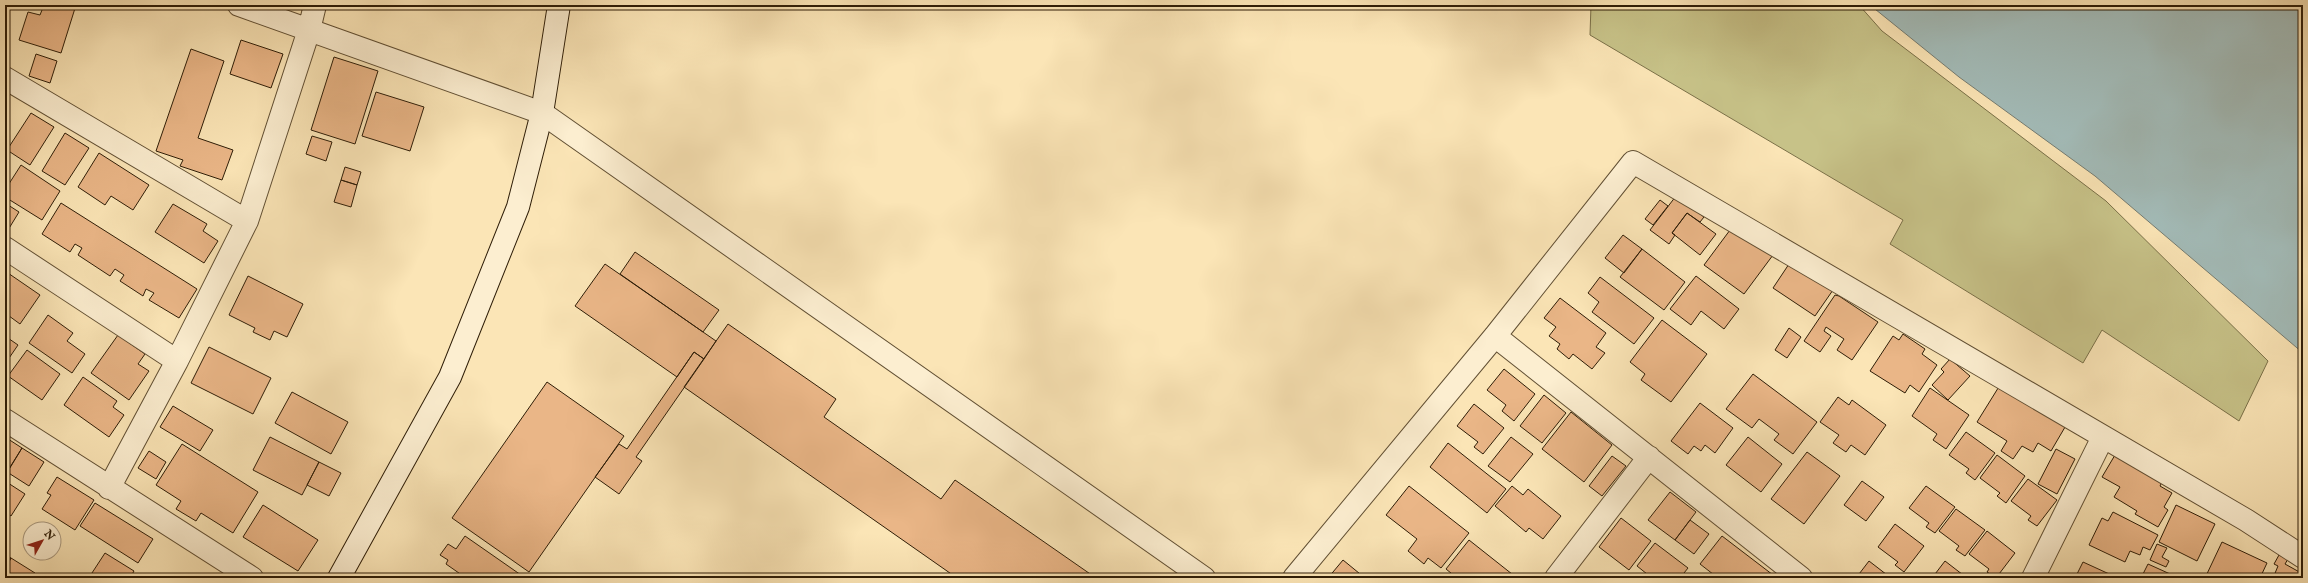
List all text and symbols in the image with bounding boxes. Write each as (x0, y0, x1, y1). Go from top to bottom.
north arrow (22, 521, 62, 561)
text: N (40, 526, 58, 544)

